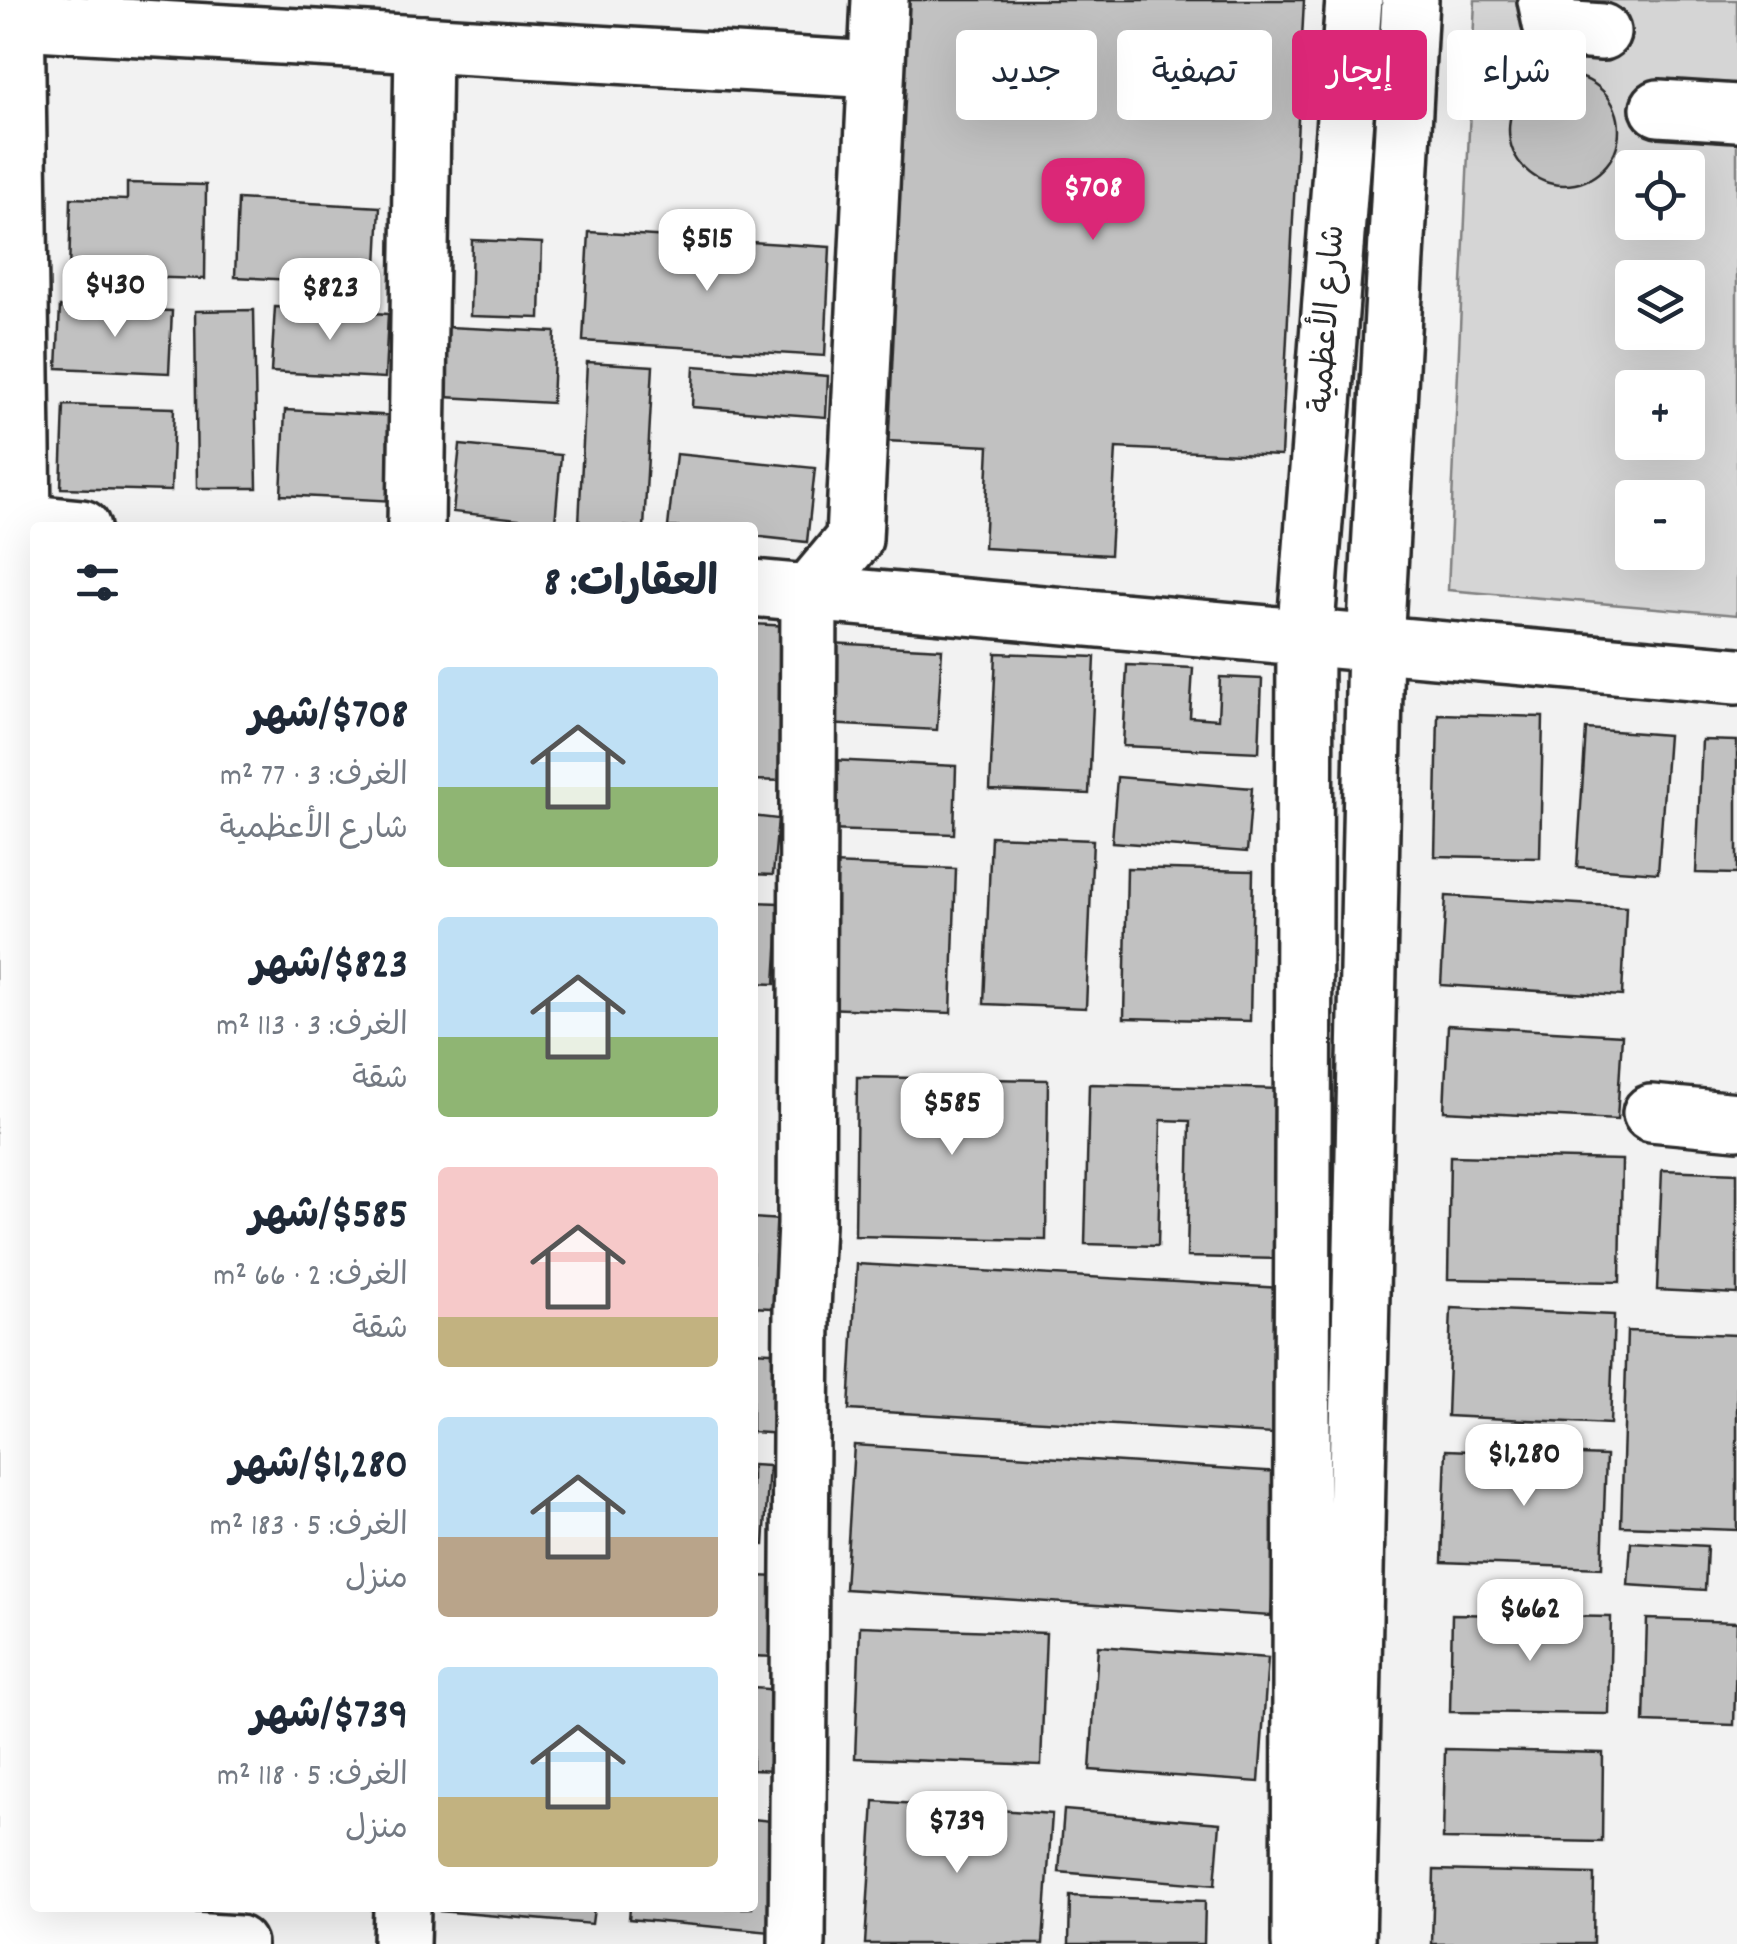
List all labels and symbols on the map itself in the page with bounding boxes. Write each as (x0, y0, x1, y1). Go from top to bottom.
pin: $708 (1034, 158, 1152, 243)
pin: $515 (648, 209, 766, 294)
street label: شارع الأعظمية (1297, 223, 1360, 414)
pin: $430 (56, 255, 174, 340)
pin: $823 (271, 258, 389, 343)
pin: $585 (893, 1073, 1011, 1158)
pin: $1,280 (1443, 1424, 1605, 1509)
pin: $662 (1471, 1579, 1589, 1664)
pin: $739 (898, 1791, 1016, 1876)

